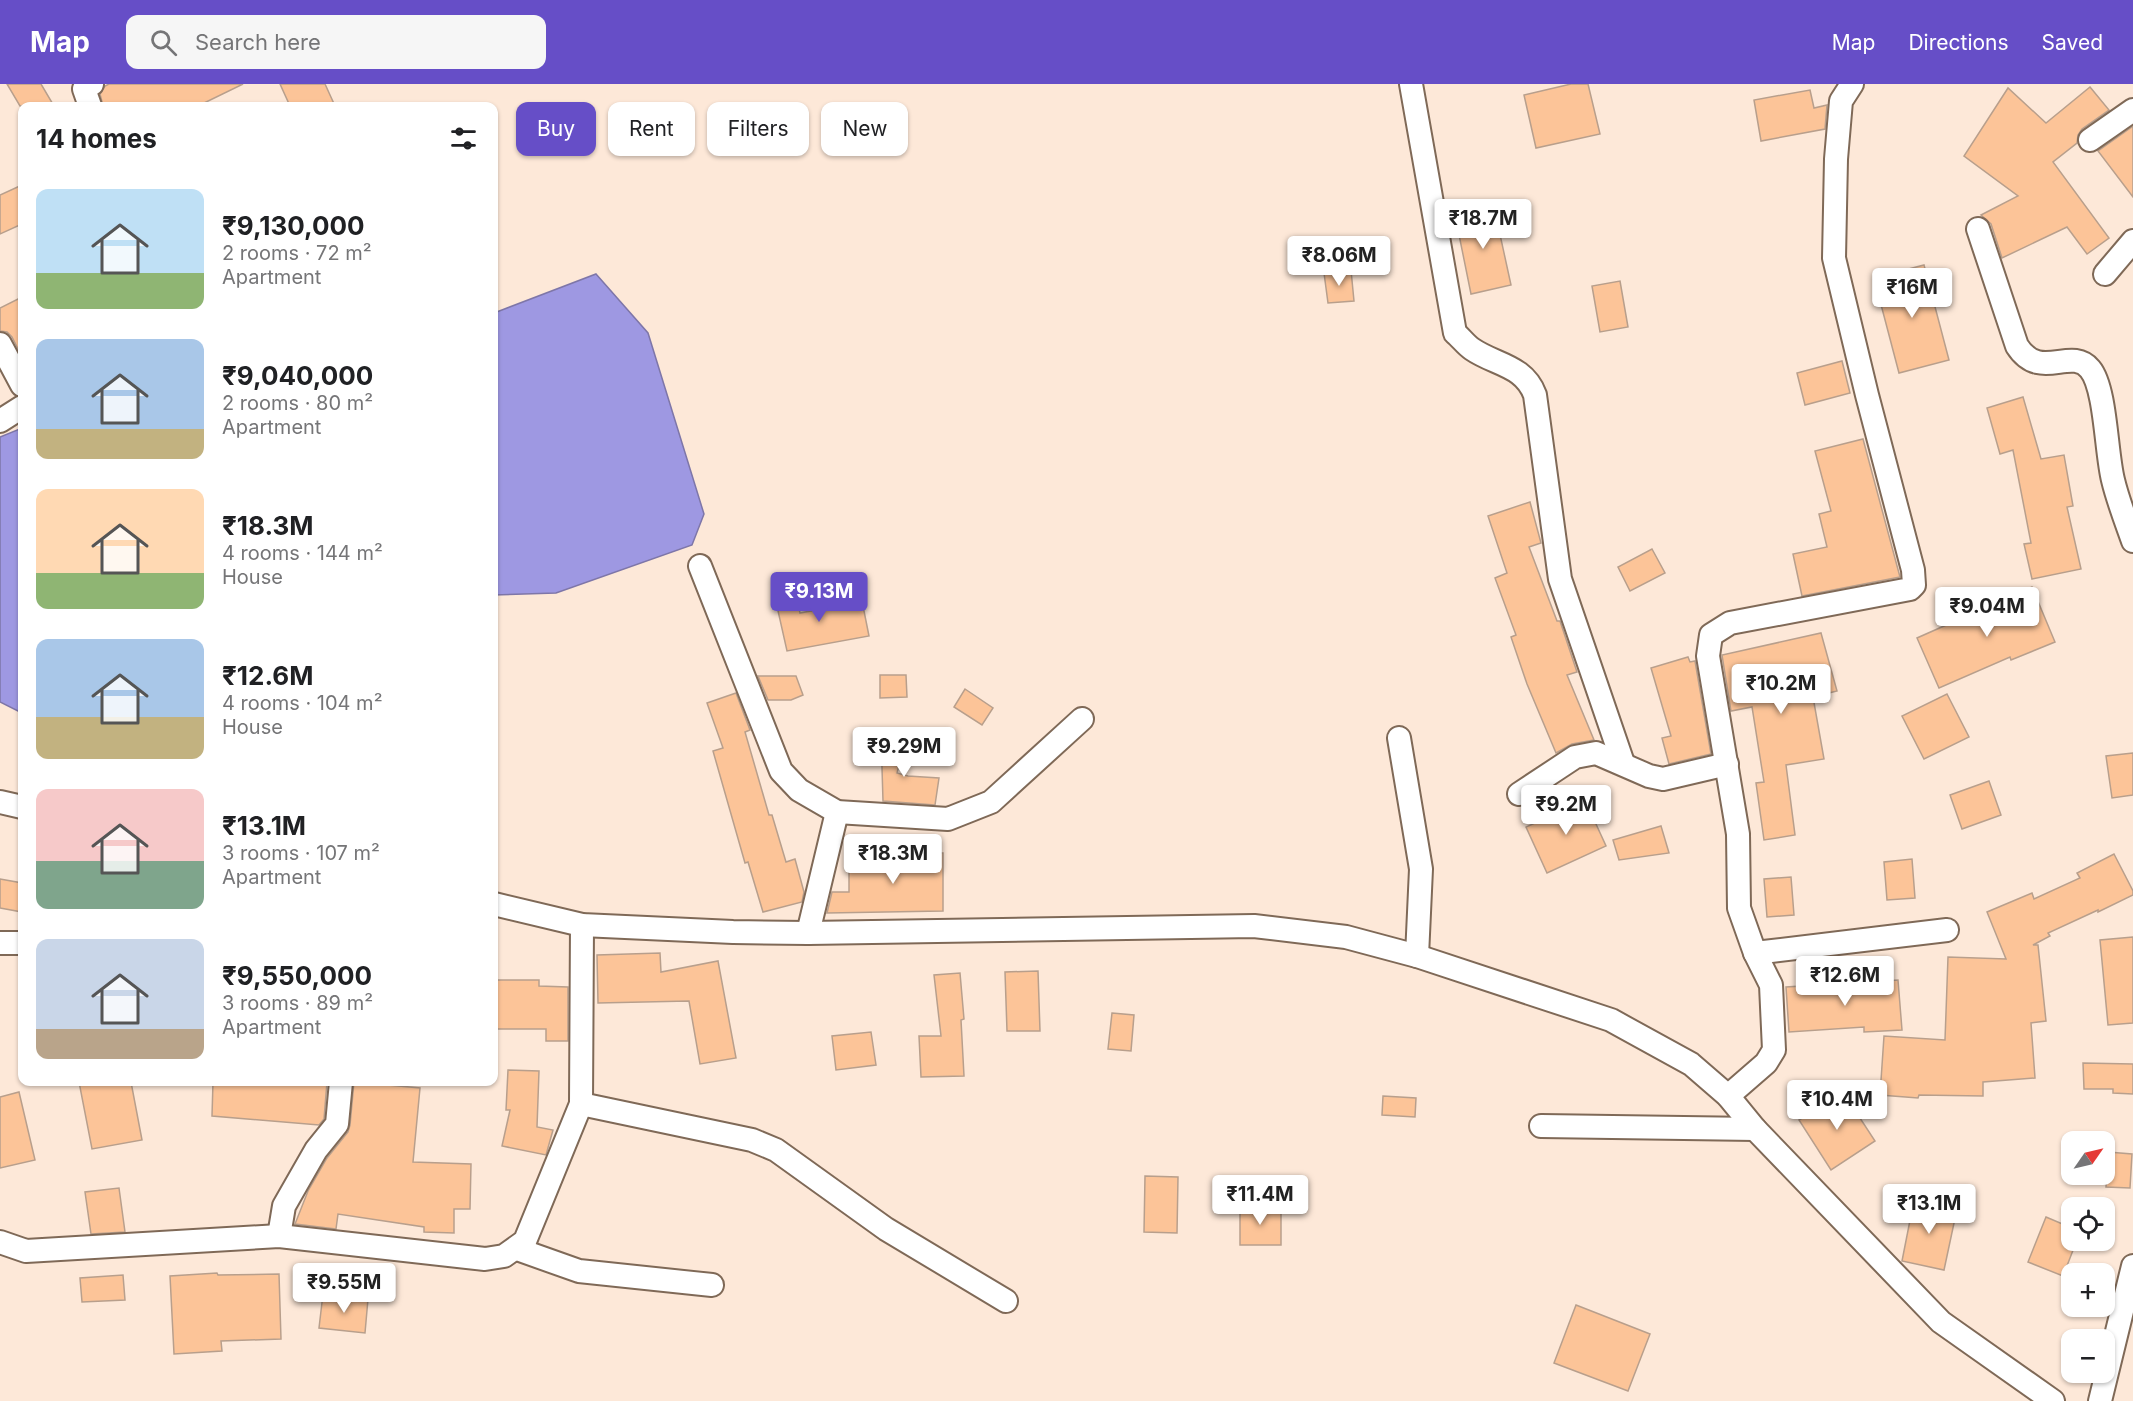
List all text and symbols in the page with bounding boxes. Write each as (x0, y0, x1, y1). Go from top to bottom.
search box (126, 15, 546, 69)
text: Map (30, 25, 90, 59)
icon: search (147, 26, 180, 59)
text: Search here (195, 29, 321, 55)
text: Map (1832, 30, 1875, 55)
text: Directions (1908, 30, 2009, 55)
text: Saved (2042, 30, 2103, 55)
chip: Buy (516, 102, 596, 156)
chip: Rent (608, 102, 695, 156)
chip: Filters (707, 102, 809, 156)
chip: New (821, 102, 908, 156)
icon: filters (447, 122, 480, 155)
text: 14 homes (36, 123, 157, 154)
pin: ₹18.7M (1434, 199, 1532, 250)
text: ₹18.7M (1448, 206, 1518, 230)
text: ₹9,130,000 (222, 210, 365, 241)
icon: home (84, 213, 156, 285)
pin: ₹8.06M (1290, 236, 1388, 287)
text: 2 rooms · 72 m² (222, 241, 372, 265)
text: ₹8.06M (1301, 243, 1377, 267)
text: Apartment (222, 265, 321, 289)
pin: ₹16M (1876, 268, 1948, 319)
text: ₹16M (1886, 275, 1938, 299)
text: ₹9,040,000 (222, 360, 373, 391)
icon: home (84, 363, 156, 435)
text: 2 rooms · 80 m² (222, 391, 373, 415)
text: Apartment (222, 415, 321, 439)
text: ₹18.3M (222, 510, 314, 541)
icon: home (84, 513, 156, 585)
text: 4 rooms · 144 m² (222, 541, 383, 565)
text: House (222, 565, 283, 589)
pin: ₹9.13M (770, 572, 868, 623)
text: ₹9.13M (785, 579, 853, 603)
pin: ₹9.04M (1938, 587, 2036, 638)
text: ₹9.04M (1949, 594, 2025, 618)
text: ₹12.6M (222, 660, 313, 691)
icon: home (84, 663, 156, 735)
pin: ₹10.2M (1732, 664, 1830, 715)
text: ₹10.2M (1746, 671, 1816, 695)
text: 4 rooms · 104 m² (222, 691, 382, 715)
text: House (222, 715, 283, 739)
pin: ₹9.29M (855, 727, 953, 778)
text: ₹9.29M (867, 734, 941, 758)
pin: ₹9.2M (1524, 785, 1608, 836)
text: ₹9.2M (1535, 792, 1597, 816)
text: ₹13.1M (222, 810, 306, 841)
icon: home (84, 813, 156, 885)
pin: ₹18.3M (844, 834, 942, 885)
text: 3 rooms · 107 m² (222, 841, 380, 865)
text: ₹18.3M (858, 841, 928, 865)
text: Apartment (222, 865, 321, 889)
pin: ₹12.6M (1796, 956, 1894, 1007)
text: ₹9,550,000 (222, 960, 372, 991)
icon: home (84, 963, 156, 1035)
text: ₹12.6M (1810, 963, 1880, 987)
text: 3 rooms · 89 m² (222, 991, 373, 1015)
text: Apartment (222, 1015, 321, 1039)
pin: ₹10.4M (1788, 1080, 1886, 1131)
text: ₹10.4M (1801, 1087, 1873, 1111)
north arrow (2061, 1131, 2115, 1185)
map controls (2061, 1131, 2115, 1383)
pin: ₹11.4M (1211, 1175, 1309, 1226)
text: ₹11.4M (1226, 1182, 1294, 1206)
pin: ₹13.1M (1880, 1184, 1978, 1235)
text: ₹13.1M (1897, 1191, 1961, 1215)
button: locate (2061, 1197, 2115, 1251)
pin: ₹9.55M (295, 1263, 393, 1314)
button: + (2061, 1263, 2115, 1317)
text: ₹9.55M (307, 1270, 381, 1294)
button: − (2061, 1329, 2115, 1383)

